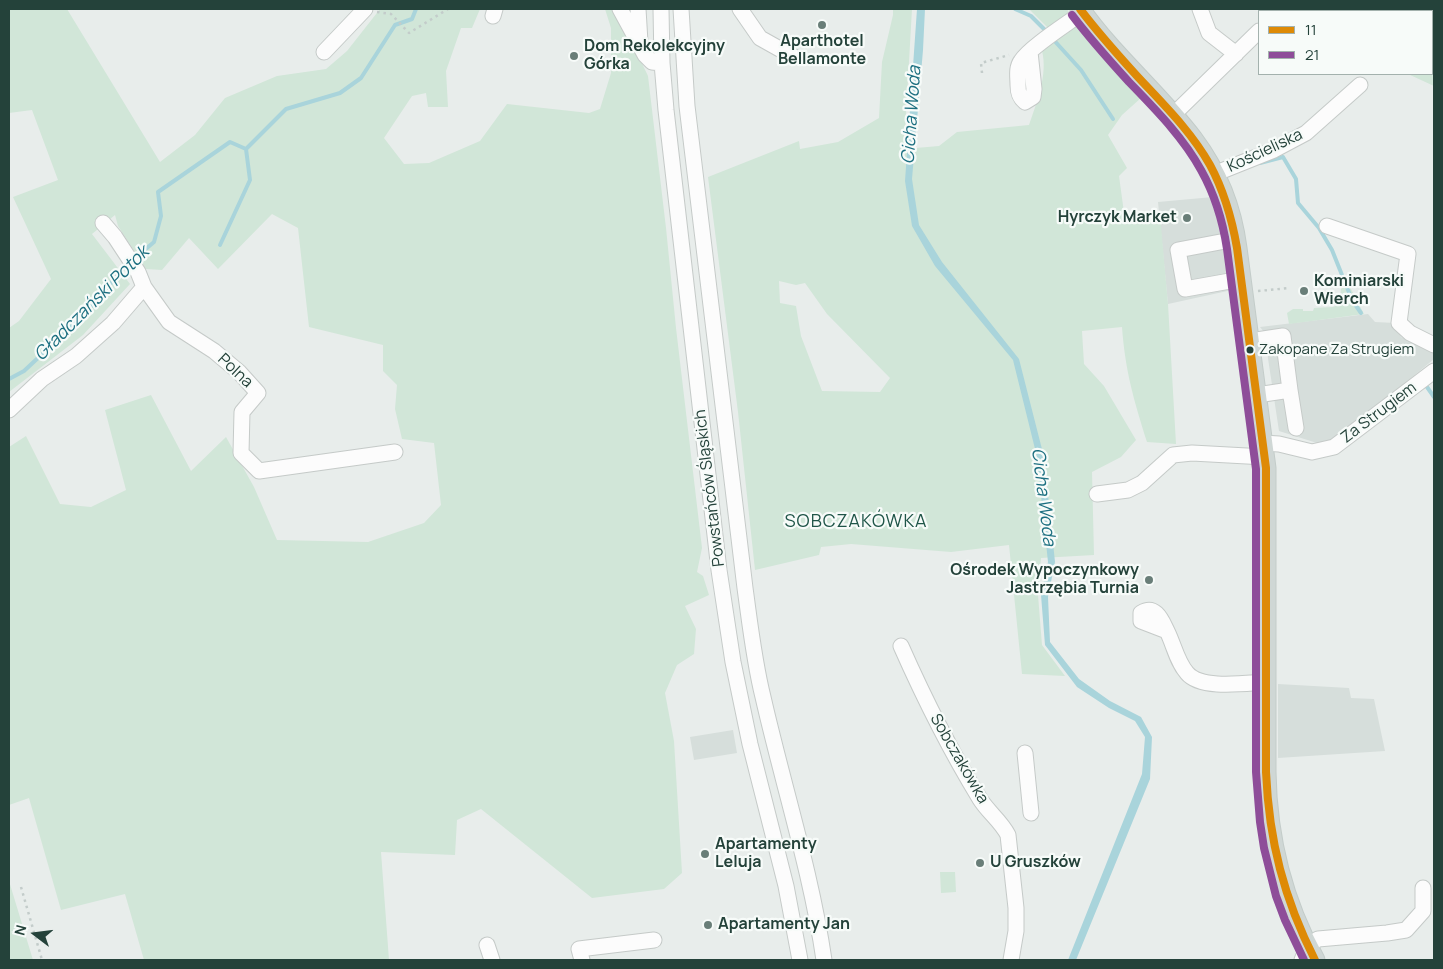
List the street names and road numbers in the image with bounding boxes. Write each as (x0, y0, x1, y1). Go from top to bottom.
street label: Kościeliska (1224, 125, 1306, 177)
street label: Polna (213, 350, 257, 392)
street label: Za Strugiem (1338, 378, 1420, 448)
street label: Powstańców Śląskich (691, 408, 729, 568)
street label: Sobczakówka (926, 711, 992, 807)

